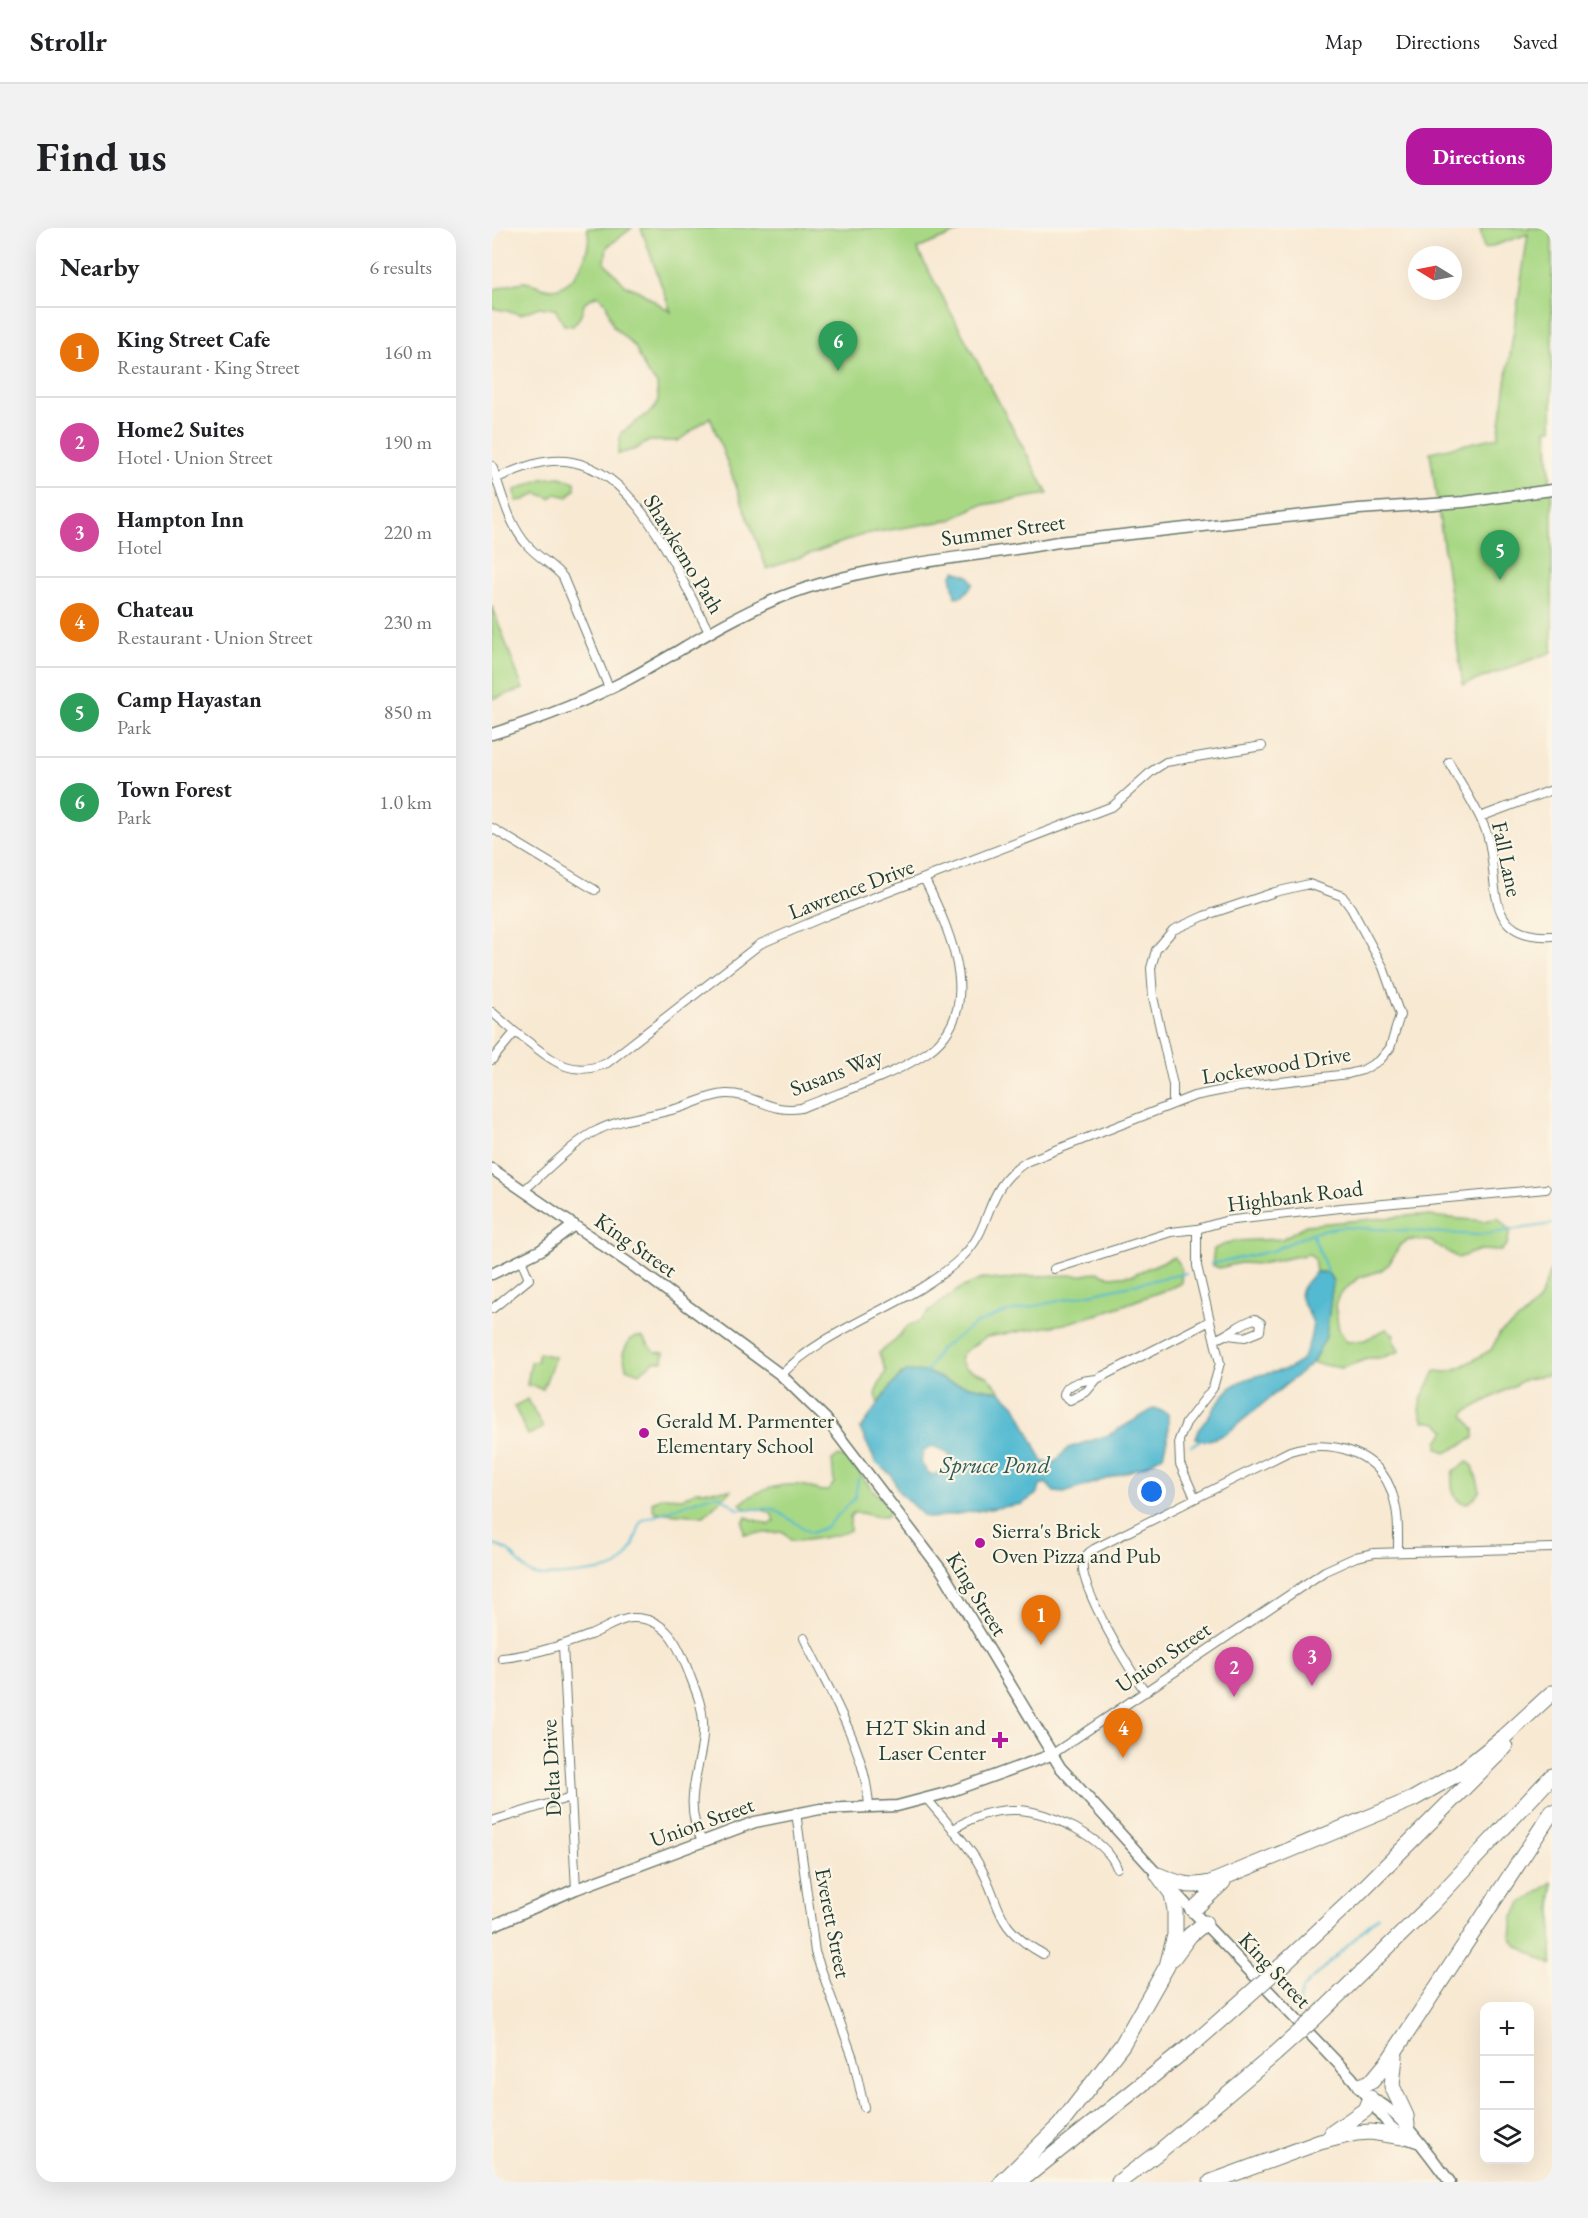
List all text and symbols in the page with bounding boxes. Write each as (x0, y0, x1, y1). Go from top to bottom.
text: Strollr (30, 23, 107, 59)
text: Map (1325, 28, 1362, 55)
text: Directions (1395, 28, 1480, 55)
text: Saved (1513, 28, 1558, 55)
button: Directions (1406, 128, 1552, 185)
text: Find us (36, 129, 167, 184)
north arrow (1408, 246, 1462, 300)
text: Nearby (60, 250, 140, 284)
text: 6 results (369, 254, 432, 280)
pin: 6 (818, 322, 858, 371)
text: King Street Cafe (117, 325, 270, 354)
text: 1 (74, 339, 85, 365)
text: 160 m (384, 339, 432, 365)
text: Restaurant · King Street (117, 354, 300, 380)
text: Home2 Suites (117, 415, 244, 444)
text: 2 (74, 429, 85, 455)
text: 190 m (384, 429, 432, 455)
text: Hotel · Union Street (117, 444, 273, 470)
street label: Shawkemo Path (637, 489, 731, 619)
text: Hampton Inn (117, 505, 244, 534)
street label: Summer Street (939, 507, 1067, 553)
text: 3 (74, 519, 85, 545)
text: 220 m (384, 519, 432, 545)
pin: 5 (1480, 530, 1520, 580)
text: Hotel (117, 534, 162, 560)
text: Chateau (117, 595, 194, 624)
text: 4 (74, 609, 85, 635)
text: 230 m (384, 609, 432, 635)
text: Restaurant · Union Street (117, 624, 312, 650)
text: Camp Hayastan (117, 685, 262, 714)
text: 5 (74, 699, 85, 725)
text: 850 m (384, 699, 432, 725)
text: Park (117, 714, 151, 740)
text: Town Forest (117, 775, 232, 804)
text: 6 (74, 789, 85, 815)
text: 1.0 km (379, 789, 432, 815)
text: Park (117, 804, 151, 830)
street label: Fall Lane (1485, 819, 1529, 900)
street label: Lawrence Drive (784, 852, 918, 926)
street label: Lockewood Drive (1199, 1039, 1353, 1091)
street label: Susans Way (786, 1041, 887, 1103)
street label: Highbank Road (1226, 1173, 1365, 1219)
street label: King Street (589, 1206, 683, 1284)
place label: Gerald M. Parmenter Elementary School (656, 1406, 835, 1460)
marker: Gerald M. Parmenter Elementary School (637, 1426, 651, 1440)
water label: Spruce Pond (939, 1449, 1051, 1480)
your location (1137, 1477, 1166, 1506)
place label: Sierra's Brick Oven Pizza and Pub (992, 1516, 1161, 1570)
marker: Sierra's Brick Oven Pizza and Pub (973, 1536, 987, 1550)
street label: King Street (940, 1546, 1014, 1642)
pin: 1 (1022, 1596, 1060, 1645)
street label: Union Street (1110, 1615, 1216, 1699)
pin: 3 (1292, 1636, 1332, 1686)
pin: 2 (1214, 1648, 1254, 1697)
pin: 4 (1104, 1708, 1142, 1758)
place label: H2T Skin and Laser Center (865, 1713, 987, 1767)
street label: Delta Drive (534, 1718, 568, 1817)
marker: H2T Skin and Laser Center (991, 1731, 1009, 1749)
street label: Union Street (646, 1790, 758, 1854)
street label: Everett Street (808, 1865, 858, 1981)
street label: King Street (1232, 1926, 1318, 2014)
map controls (1480, 2002, 1534, 2164)
button: + (1480, 2002, 1534, 2056)
button: − (1480, 2056, 1534, 2110)
button: layers (1480, 2110, 1534, 2164)

